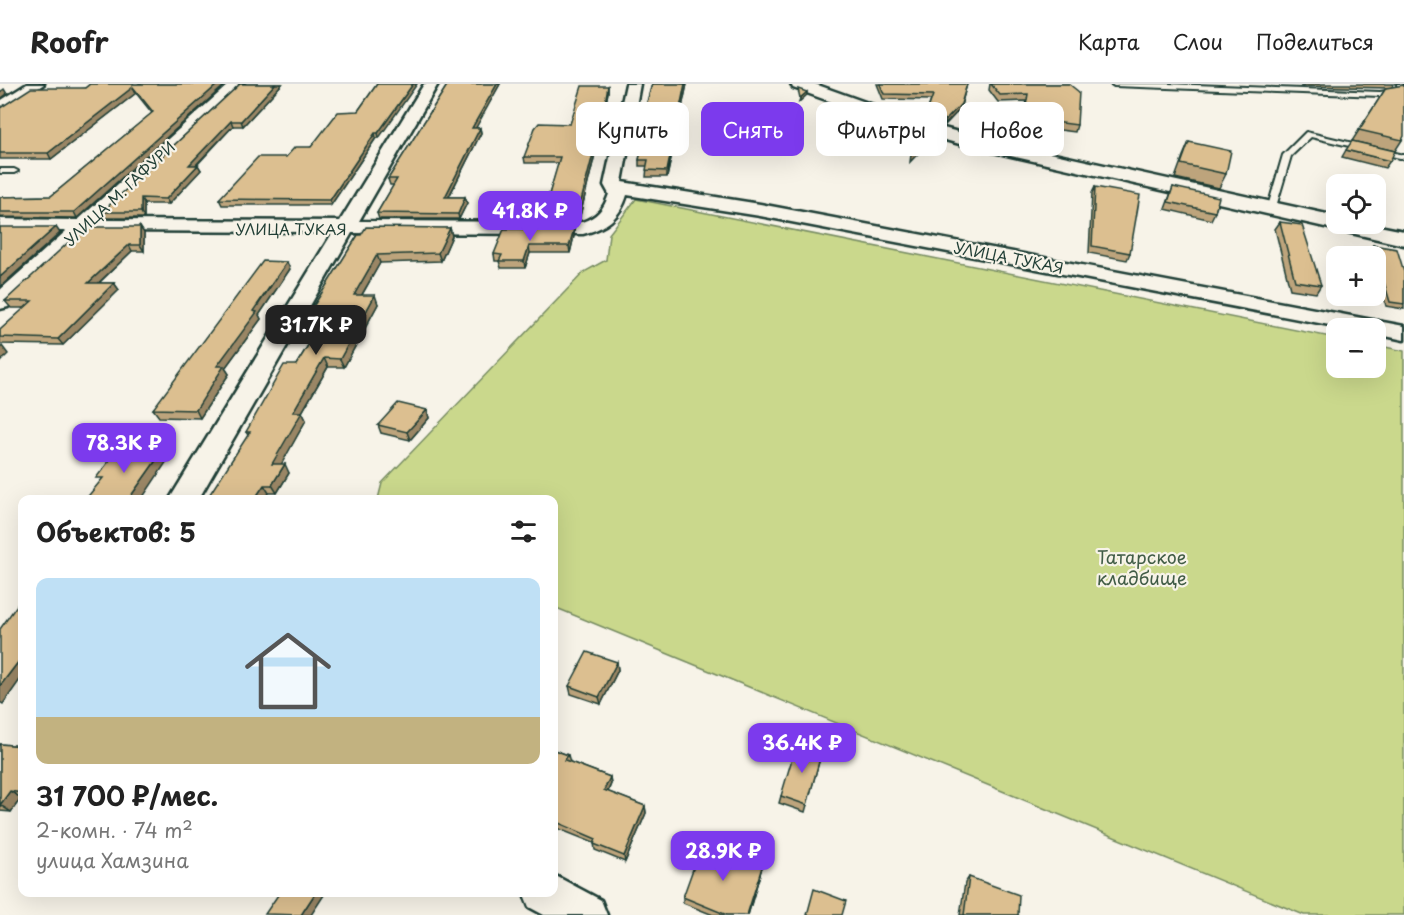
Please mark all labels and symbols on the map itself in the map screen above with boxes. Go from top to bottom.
street label: УЛИЦА М. ГАФУРИ [58,135,180,251]
pin: 41.8K ₽ [475,191,585,242]
street label: УЛИЦА ТУКАЯ [235,217,347,240]
street label: УЛИЦА ТУКАЯ [952,235,1066,279]
pin: 31.7K ₽ [261,305,371,356]
pin: 78.3K ₽ [69,423,179,474]
park label: Татарское кладбище [1097,543,1187,591]
pin: 36.4K ₽ [747,723,857,774]
pin: 28.9K ₽ [668,831,778,882]

